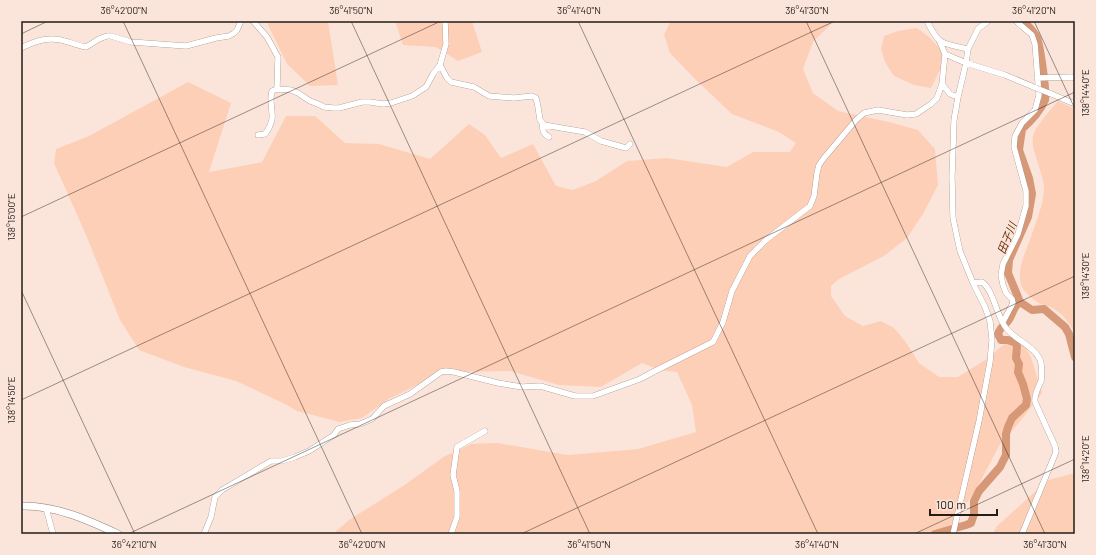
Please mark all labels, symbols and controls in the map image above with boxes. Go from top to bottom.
text: 36°42'00"N [101,4,148,16]
text: 36°41'50"N [329,4,373,16]
text: 36°41'40"N [557,4,601,16]
text: 36°41'30"N [785,4,829,16]
text: 36°41'20"N [1012,4,1056,16]
text: 138°14'40"E [1079,69,1091,117]
text: 138°15'00"E [5,193,17,241]
water label: 田子川 [994,219,1019,256]
text: 138°14'30"E [1079,252,1091,300]
text: 138°14'50"E [5,376,17,424]
text: 138°14'20"E [1079,435,1091,483]
scale bar [930,491,997,517]
text: 100 m [936,497,966,511]
text: 36°42'10"N [112,538,156,550]
text: 36°42'00"N [339,538,386,550]
text: 36°41'50"N [567,538,611,550]
text: 36°41'40"N [795,538,839,550]
text: 36°41'30"N [1023,538,1067,550]

